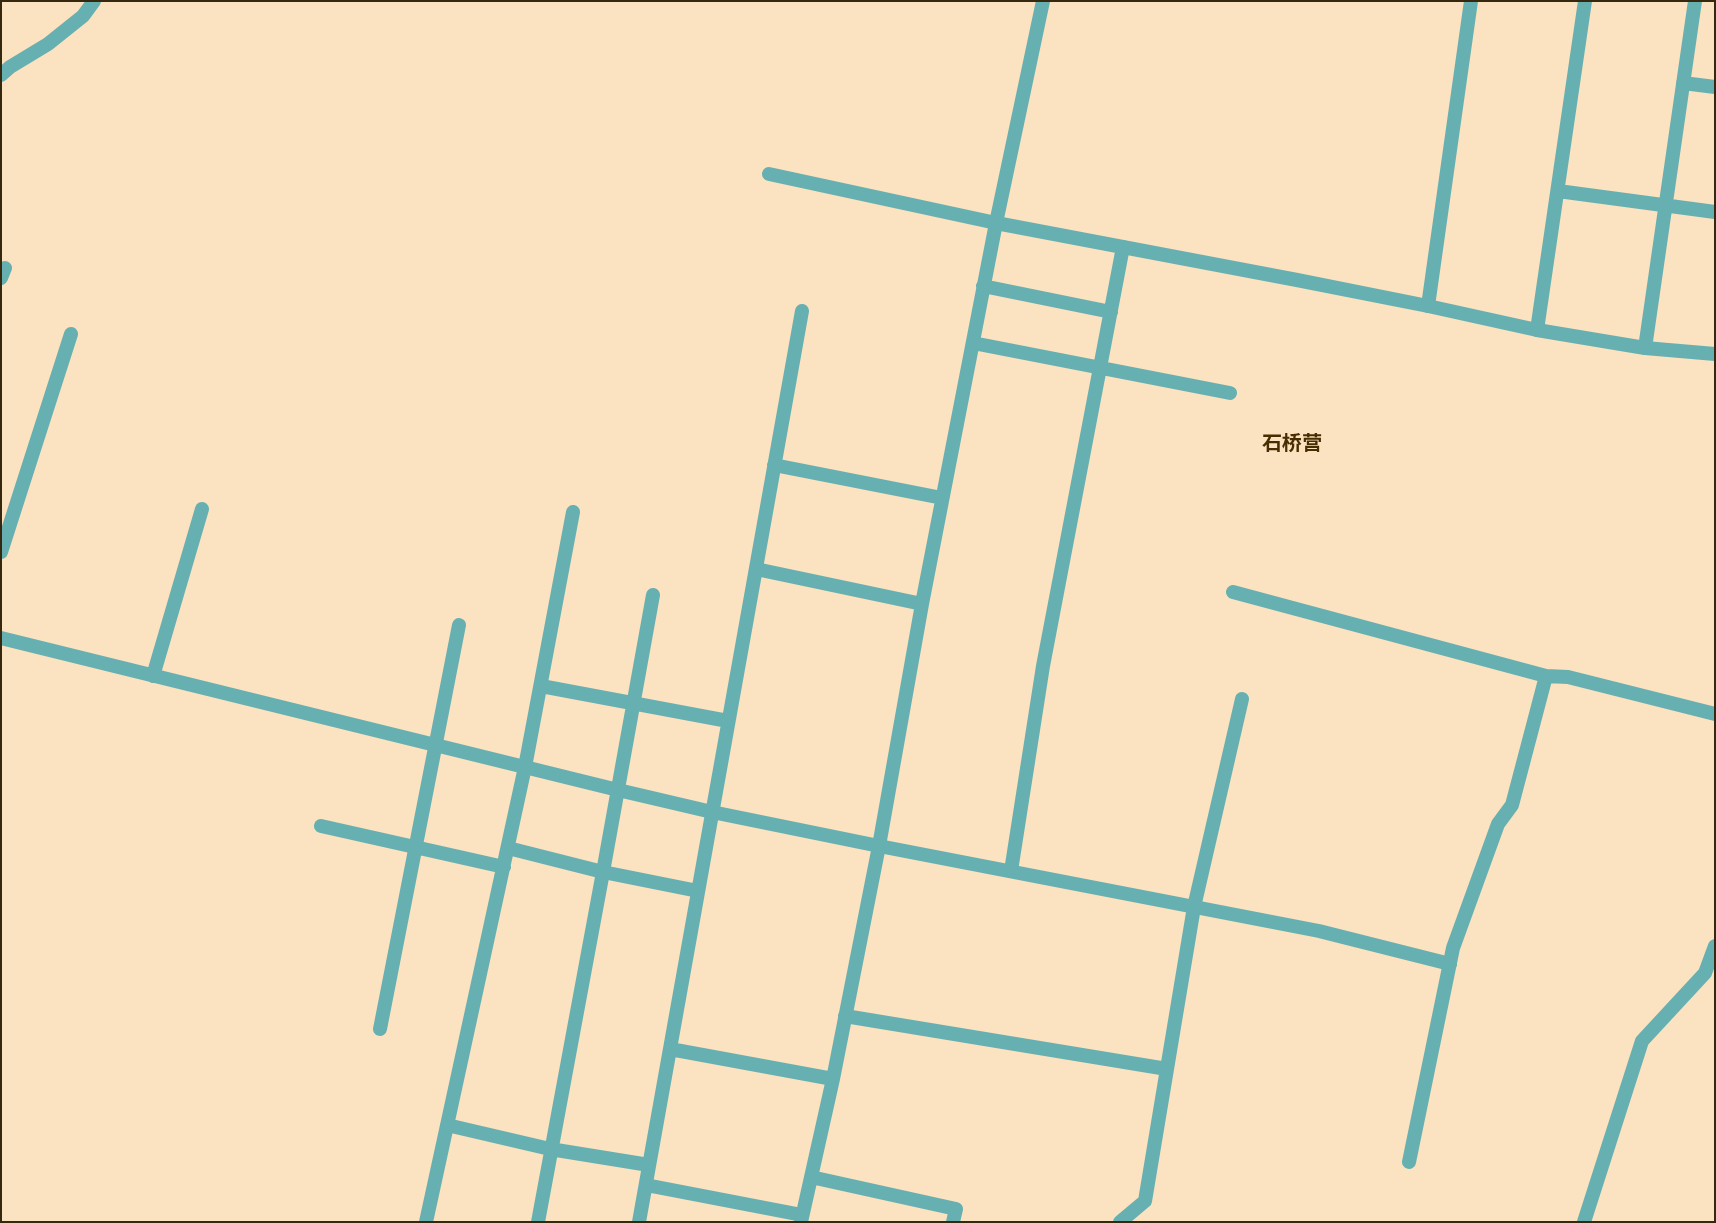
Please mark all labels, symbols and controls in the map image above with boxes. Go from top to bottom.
district label: 石桥营 [1262,432,1322,456]

